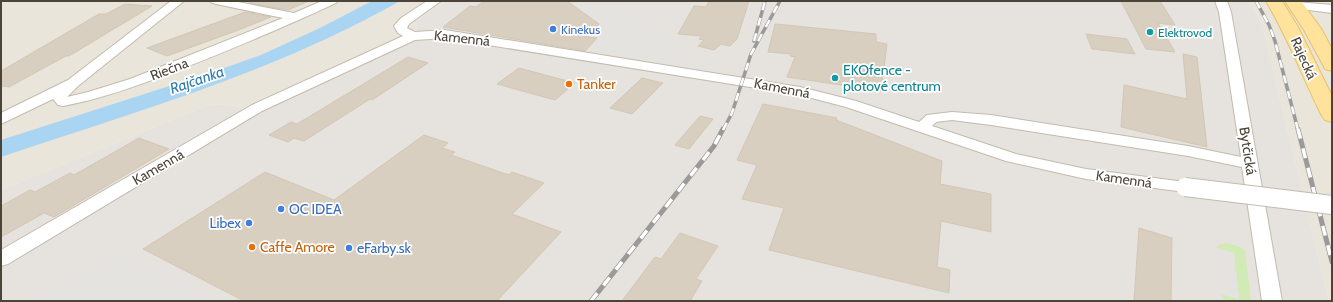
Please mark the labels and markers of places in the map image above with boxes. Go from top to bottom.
place label: Kinekus [561,22,600,37]
marker: Kinekus [548,24,558,34]
place label: Elektrovod [1158,25,1212,40]
marker: Elektrovod [1145,27,1155,37]
place label: EKOfence - plotové centrum [843,61,941,95]
marker: EKOfence - plotové centrum [830,73,840,83]
place label: Tanker [577,75,616,93]
marker: Tanker [564,79,574,89]
place label: OC IDEA [289,200,342,218]
marker: OC IDEA [276,204,286,214]
place label: Libex [210,214,241,232]
marker: Libex [244,218,254,228]
place label: Caffe Amore [260,238,335,256]
place label: eFarby.sk [357,239,412,257]
marker: Caffe Amore [247,242,257,252]
marker: eFarby.sk [344,243,354,253]

